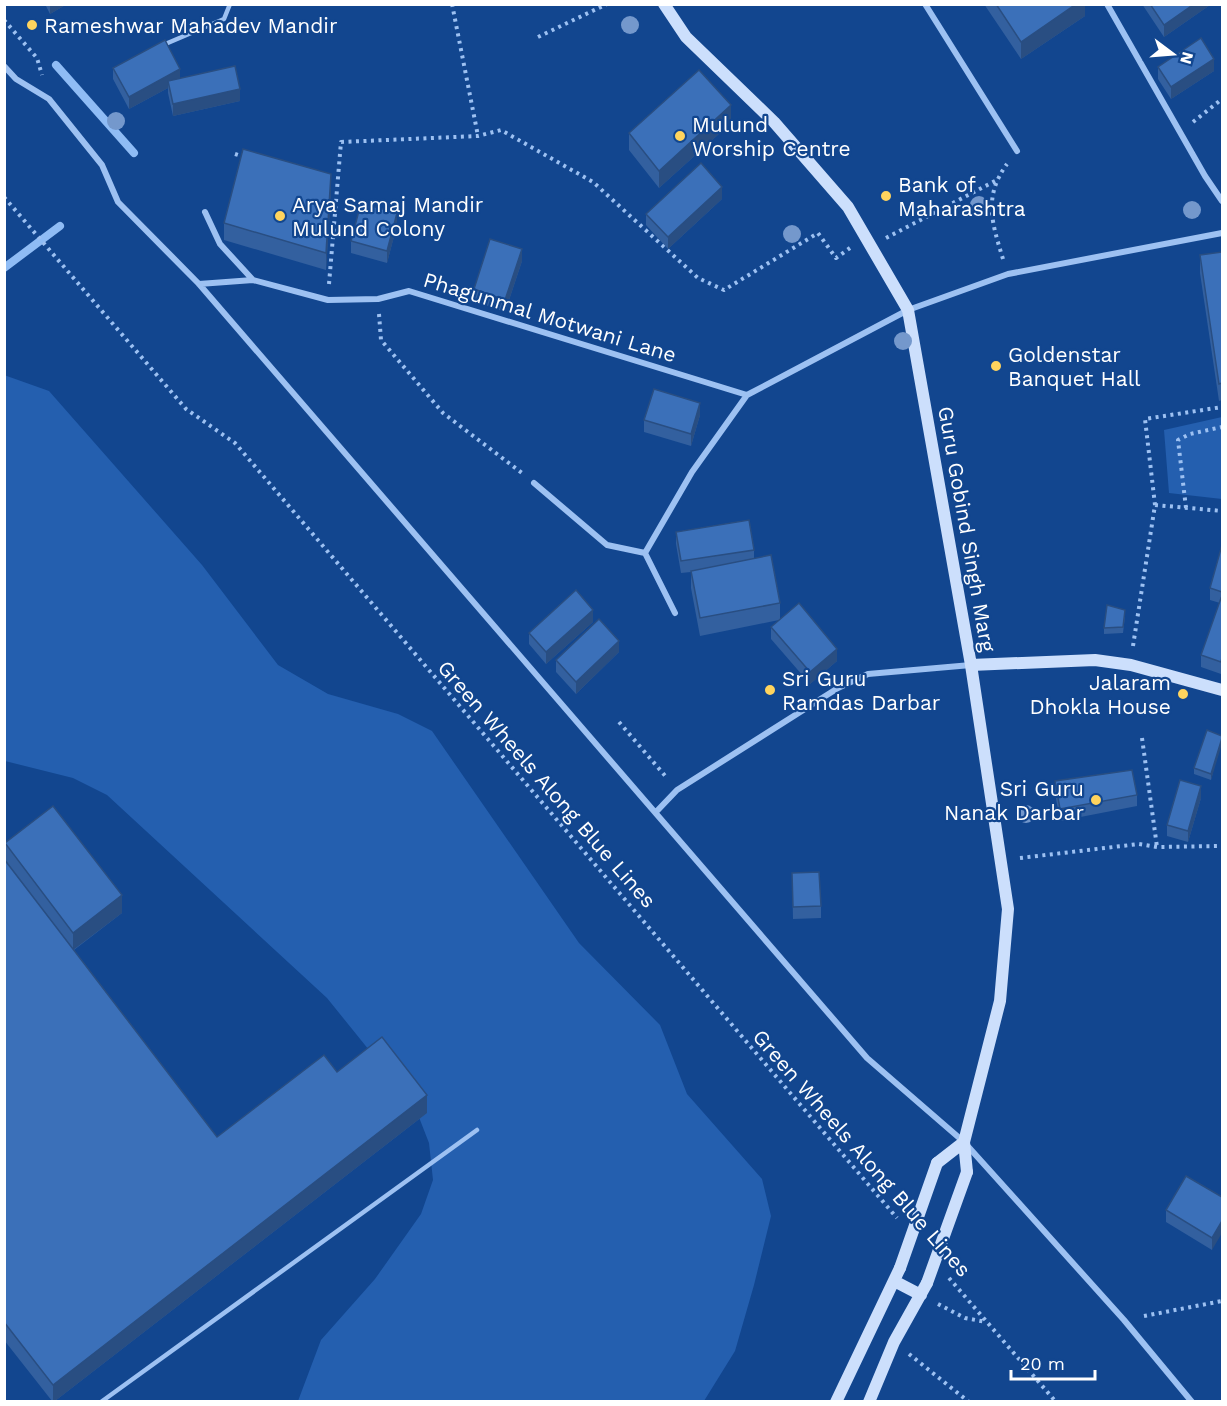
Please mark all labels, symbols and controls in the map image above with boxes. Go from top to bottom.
place label: Rameshwar Mahadev Mandir [44,13,338,38]
marker: Rameshwar Mahadev Mandir [25,18,39,32]
north arrow [1143,24,1203,84]
text: N [1176,50,1198,66]
place label: Mulund Worship Centre [692,112,851,161]
marker: Mulund Worship Centre [673,129,687,143]
place label: Bank of Maharashtra [898,172,1026,221]
marker: Bank of Maharashtra [879,189,893,203]
place label: Arya Samaj Mandir Mulund Colony [292,192,484,241]
marker: Arya Samaj Mandir Mulund Colony [273,209,287,223]
street label: Phagunmal Motwani Lane [421,267,679,367]
place label: Goldenstar Banquet Hall [1008,342,1141,391]
marker: Goldenstar Banquet Hall [989,359,1003,373]
street label: Guru Gobind Singh Marg [933,404,1001,655]
street label: Green Wheels Along Blue Lines [433,655,661,913]
place label: Sri Guru Ramdas Darbar [782,666,941,715]
place label: Jalaram Dhokla House [1029,670,1171,719]
marker: Sri Guru Ramdas Darbar [763,683,777,697]
marker: Jalaram Dhokla House [1176,687,1190,701]
place label: Sri Guru Nanak Darbar [944,776,1084,825]
marker: Sri Guru Nanak Darbar [1089,793,1103,807]
street label: Green Wheels Along Blue Lines [748,1024,976,1282]
scale bar [1011,1343,1095,1381]
text: 20 m [1020,1353,1065,1374]

